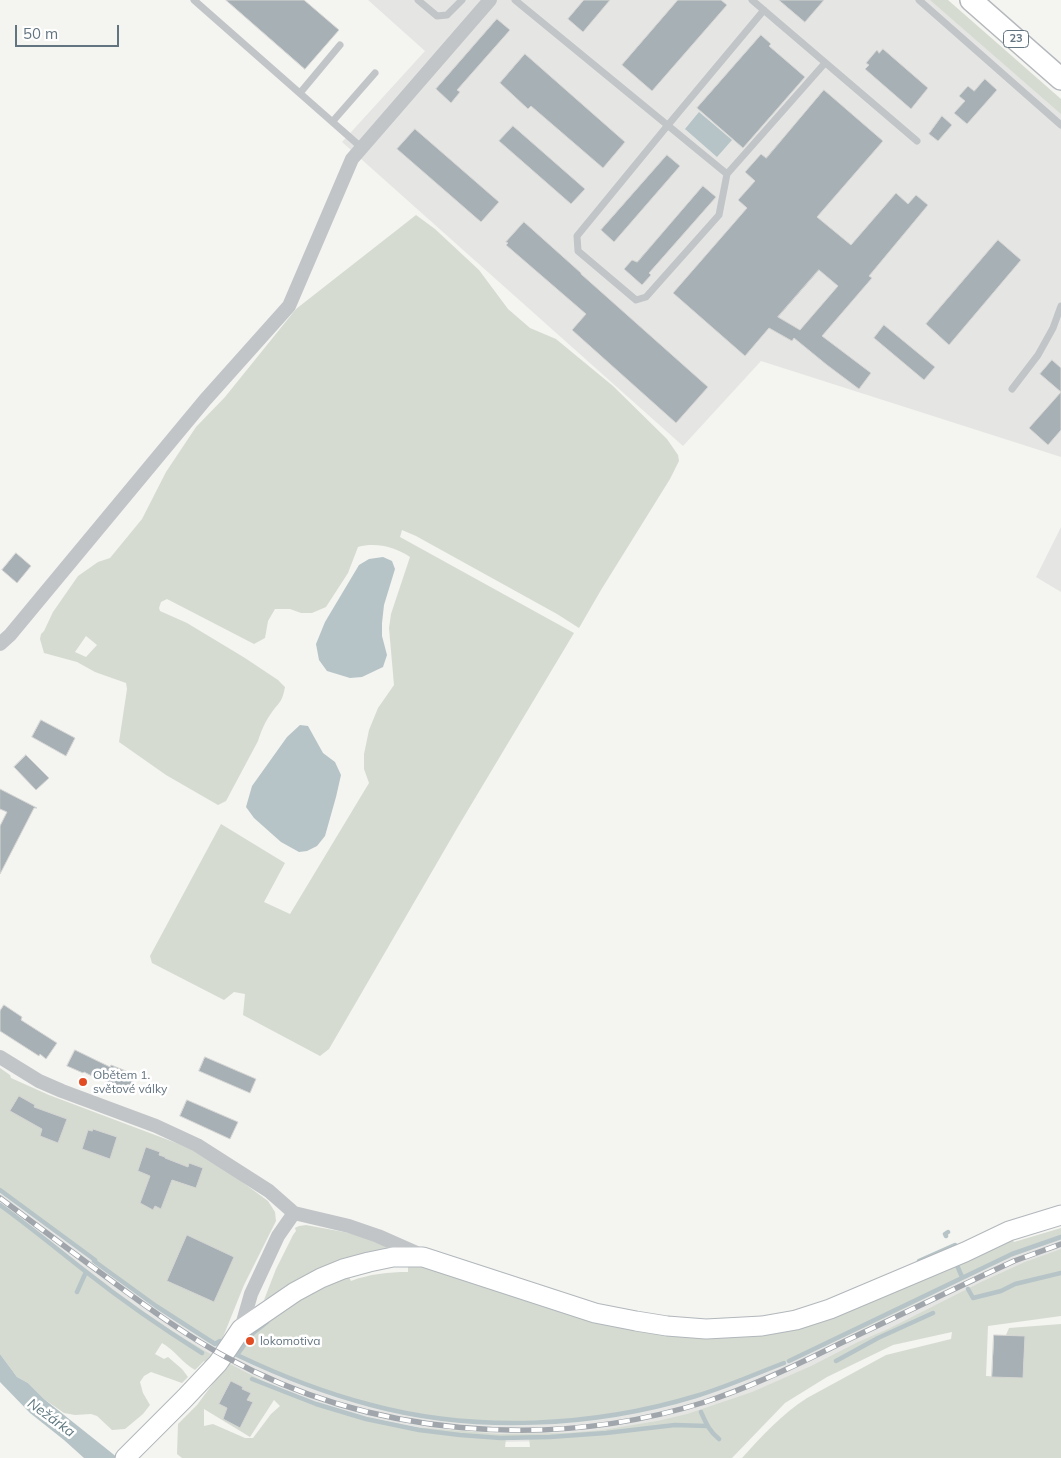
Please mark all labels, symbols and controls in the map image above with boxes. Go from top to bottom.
scale bar [18,15,121,47]
text: 50 m [23,24,58,43]
road number: 23 [1004,30,1028,48]
place label: Obětem 1. světové války [93,1068,167,1096]
marker: Obětem 1. světové války [77,1076,89,1088]
place label: lokomotiva [260,1334,320,1348]
marker: lokomotiva [244,1335,256,1347]
water label: Nežárka [24,1395,78,1441]

